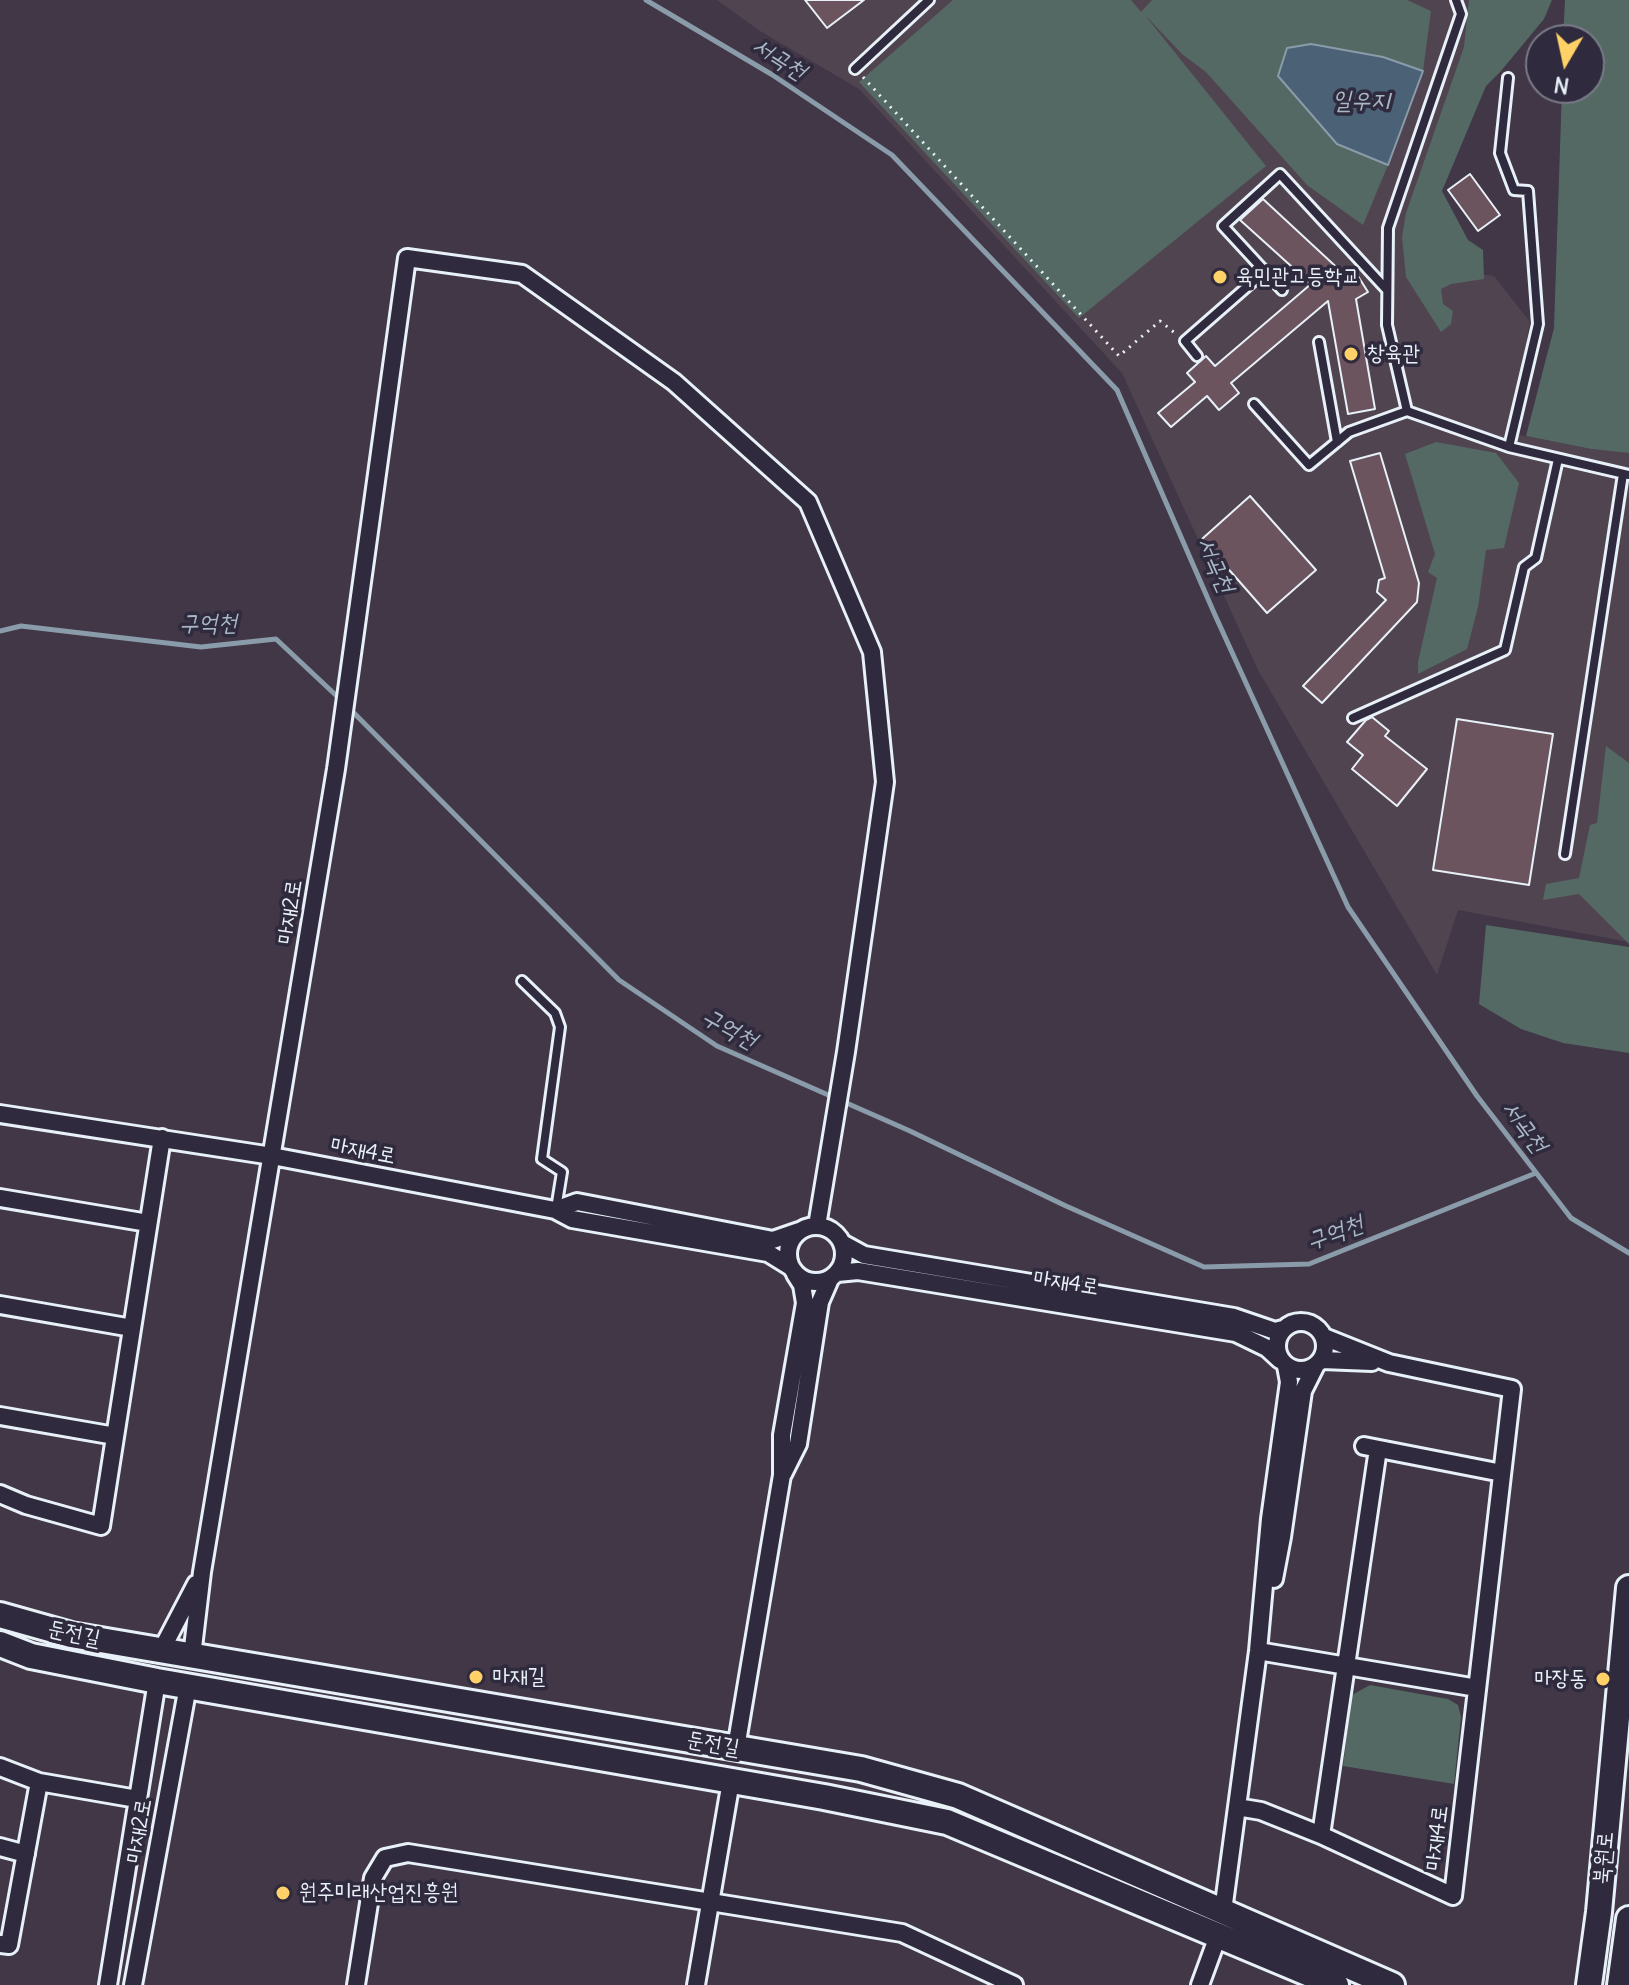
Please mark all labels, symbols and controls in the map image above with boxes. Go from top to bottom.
north arrow [1525,24,1605,104]
water label: 서곡천 [747,31,811,87]
text: N [1552,71,1571,101]
water label: 일우지 [1332,87,1390,115]
place label: 육민관고등학교 [1236,264,1360,290]
marker: 육민관고등학교 [1211,268,1229,286]
place label: 창육관 [1367,341,1420,367]
marker: 창육관 [1342,345,1360,363]
water label: 서곡천 [1190,533,1240,597]
water label: 구억천 [179,609,237,639]
street label: 마재2로 [272,878,308,946]
water label: 구억천 [697,1002,761,1056]
water label: 서곡천 [1495,1095,1553,1159]
street label: 마재4로 [328,1132,398,1170]
water label: 구억천 [1303,1210,1367,1256]
street label: 마재4로 [1031,1265,1101,1301]
street label: 둔전길 [45,1616,103,1652]
place label: 마재길 [492,1664,545,1690]
place label: 마장동 [1534,1666,1587,1692]
marker: 마재길 [467,1668,485,1686]
marker: 마장동 [1594,1670,1612,1688]
street label: 둔전길 [685,1726,741,1762]
street label: 마재2로 [120,1797,158,1865]
street label: 마재4로 [1420,1804,1454,1872]
street label: 북원로 [1589,1830,1619,1886]
place label: 원주미래산업진흥원 [299,1880,458,1906]
marker: 원주미래산업진흥원 [274,1884,292,1902]

